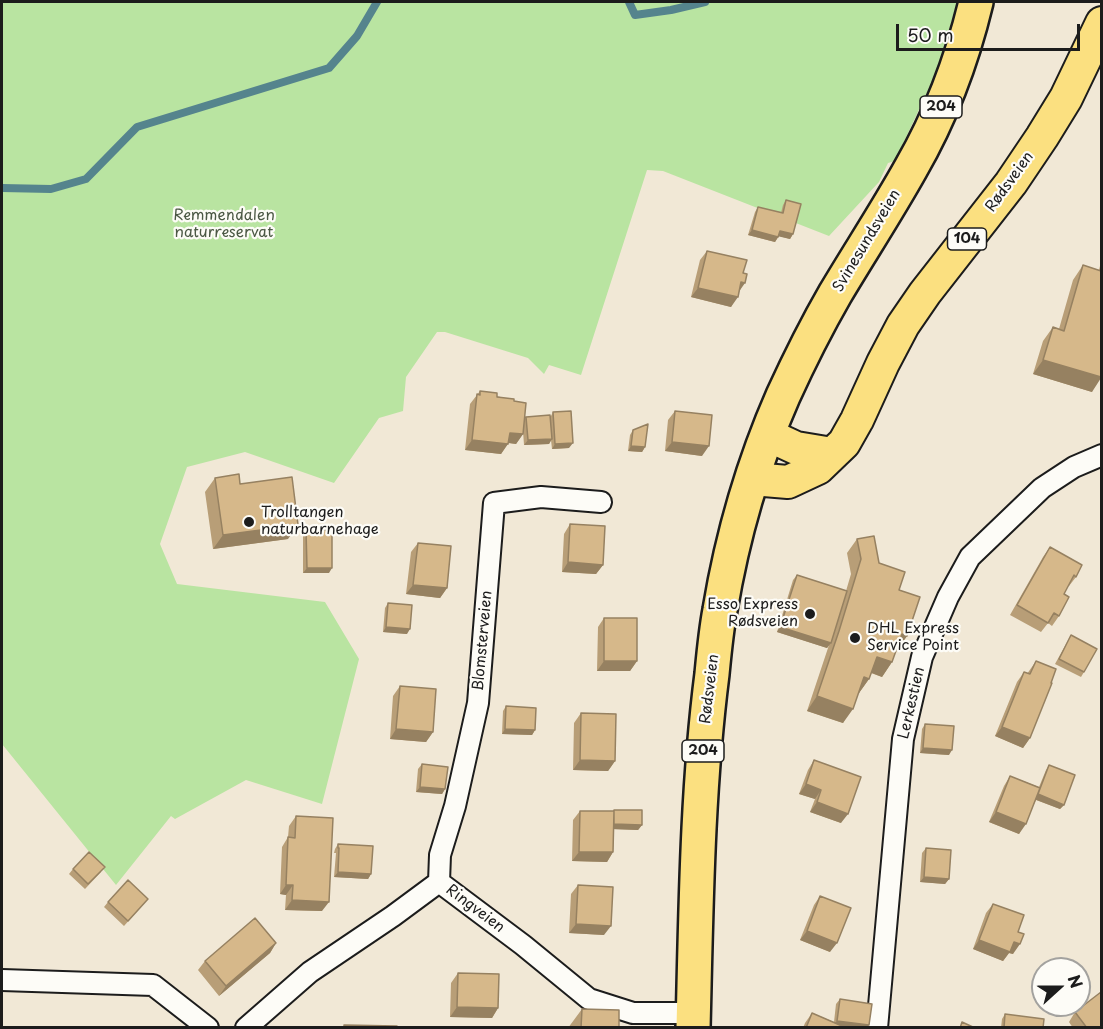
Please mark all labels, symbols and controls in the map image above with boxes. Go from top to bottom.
scale bar [899,12,1084,50]
text: 50 m [907,21,954,48]
road number: 204 [920,96,962,118]
street label: Rødsveien [982,148,1038,216]
street label: Svinesundsveien [829,187,905,295]
park label: Remmendalen naturreservat [173,207,275,242]
road number: 104 [948,228,986,250]
place label: Trolltangen naturbarnehage [261,504,379,539]
marker: Trolltangen naturbarnehage [242,515,256,529]
street label: Blomsterveien [470,590,496,692]
place label: Esso Express Rødsveien [707,596,798,631]
marker: Esso Express Rødsveien [803,607,817,621]
place label: DHL Express Service Point [867,620,959,655]
marker: DHL Express Service Point [848,631,862,645]
street label: Rødsveien [697,653,723,725]
street label: Lerkestien [895,665,929,741]
road number: 204 [682,740,724,762]
street label: Ringveien [442,881,508,937]
north arrow [1031,957,1091,1017]
text: N [1062,971,1089,991]

